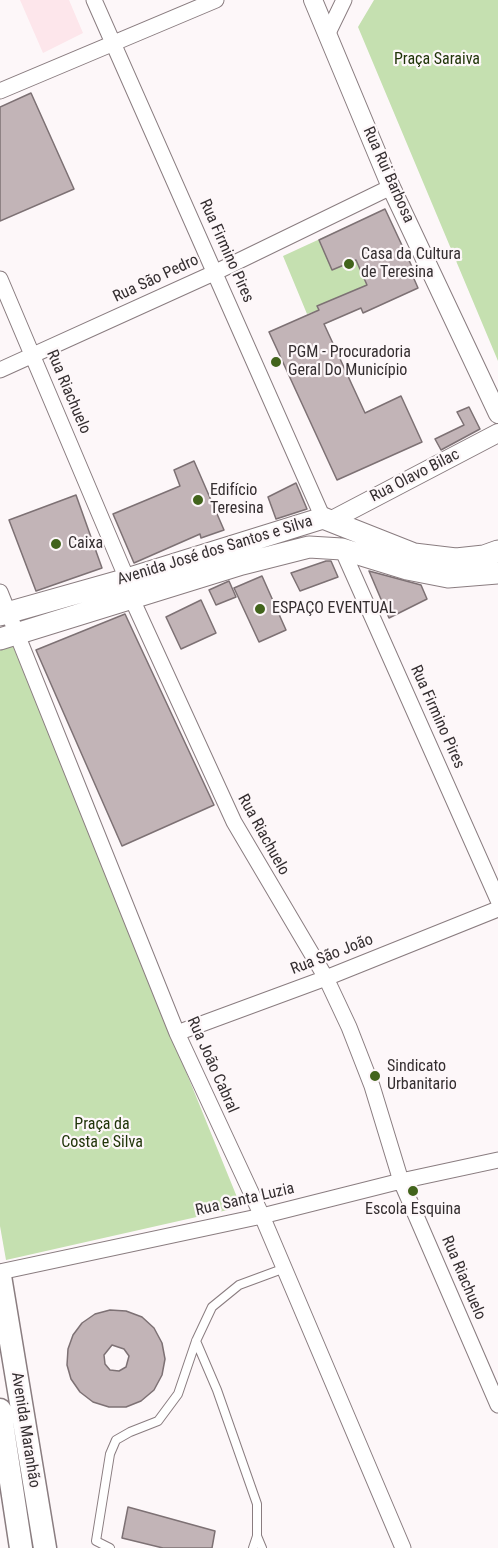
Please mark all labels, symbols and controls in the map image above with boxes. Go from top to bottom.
park label: Praça Saraiva [394,50,480,70]
street label: Rua Rui Barbosa [358,124,418,226]
street label: Rua Firmino Pires [195,196,257,306]
place label: Casa da Cultura de Teresina [361,245,461,283]
street label: Rua São Pedro [110,251,202,307]
marker: Casa da Cultura de Teresina [342,257,356,271]
place label: PGM - Procuradoria Geral Do Município [288,343,411,381]
street label: Rua Riachuelo [42,347,94,437]
marker: PGM - Procuradoria Geral Do Município [269,355,283,369]
street label: Rua Olavo Bilac [367,445,463,507]
place label: Edifício Teresina [210,481,264,519]
marker: Edifício Teresina [191,493,205,507]
street label: Avenida José dos Santos e Silva [115,512,315,590]
place label: Caixa [68,534,103,554]
marker: Caixa [49,537,63,551]
place label: ESPAÇO EVENTUAL [272,599,396,619]
marker: ESPAÇO EVENTUAL [253,602,267,616]
street label: Rua Firmino Pires [406,662,468,772]
street label: Rua Riachuelo [233,791,293,879]
street label: Rua São João [288,931,376,979]
street label: Rua João Cabral [182,1014,242,1116]
place label: Sindicato Urbanitario [387,1057,457,1095]
marker: Sindicato Urbanitario [368,1069,382,1083]
park label: Praça da Costa e Silva [61,1115,143,1153]
street label: Rua Santa Luzia [194,1179,296,1221]
marker: Escola Esquina [406,1184,420,1198]
place label: Escola Esquina [365,1200,461,1220]
street label: Rua Riachuelo [437,1233,489,1323]
street label: Avenida Maranhão [6,1371,44,1489]

